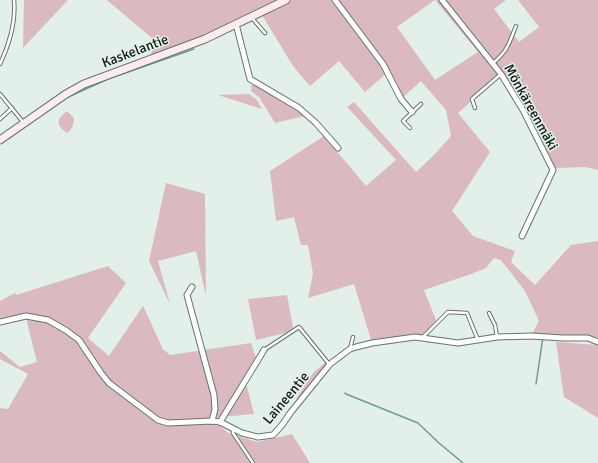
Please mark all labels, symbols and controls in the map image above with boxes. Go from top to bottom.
street label: Kaskelantie [99,31,171,71]
street label: Mönkäreenmäki [500,61,562,153]
street label: Laineentie [259,368,313,428]

